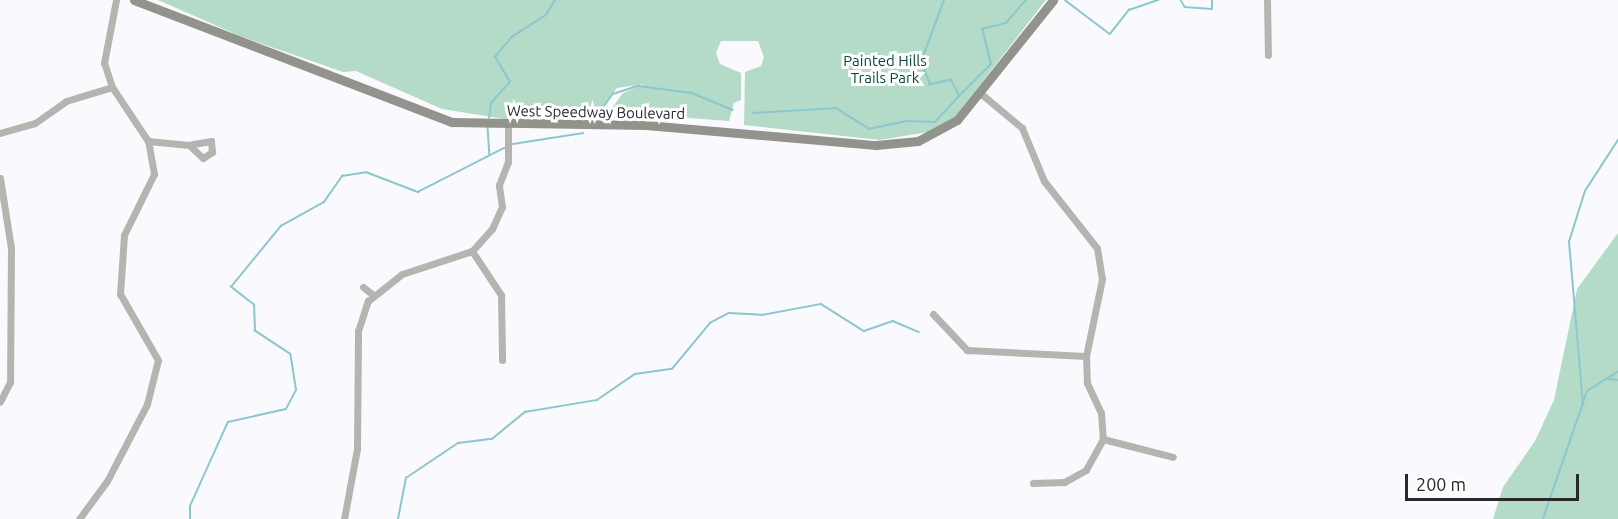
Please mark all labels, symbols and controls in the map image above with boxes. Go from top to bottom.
park label: Painted Hills Trails Park [843,51,927,86]
street label: West Speedway Boulevard [507,101,685,123]
scale bar [1408,462,1582,500]
text: 200 m [1416,474,1466,494]

